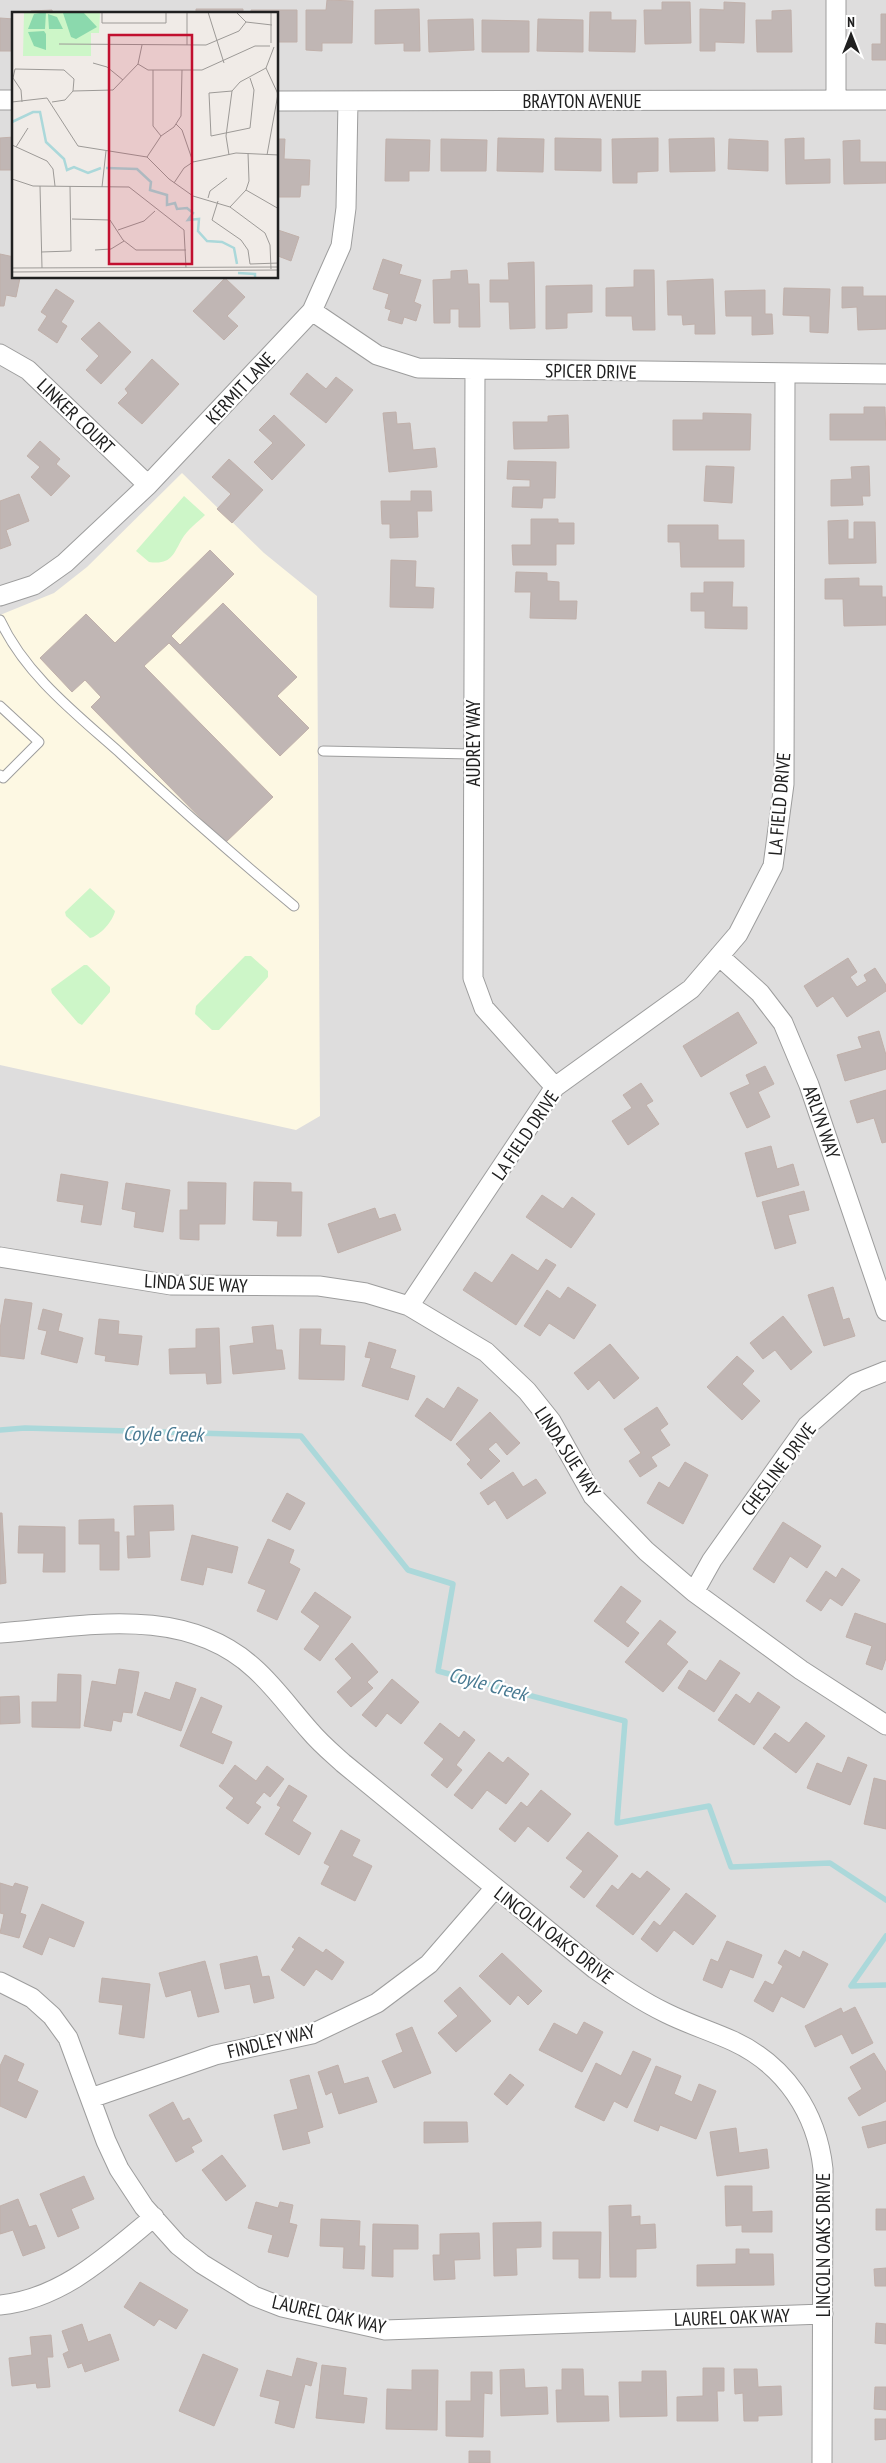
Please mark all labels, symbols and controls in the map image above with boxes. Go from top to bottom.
north arrow [826,10,876,60]
inset map [12,12,279,279]
text: N [847,13,855,31]
street label: BRAYTON AVENUE [522,89,642,113]
street label: KERMIT LANE [200,347,280,429]
street label: SPICER DRIVE [545,358,637,384]
street label: LINKER COURT [32,373,120,459]
street label: AUDREY WAY [461,699,485,786]
street label: LA FIELD DRIVE [763,752,795,856]
street label: ARLYN WAY [798,1082,846,1162]
street label: LA FIELD DRIVE [486,1086,564,1184]
street label: LINDA SUE WAY [144,1268,249,1298]
street label: LINDA SUE WAY [530,1402,606,1502]
street label: CHESLINE DRIVE [735,1418,821,1520]
water label: Coyle Creek [123,1420,206,1448]
water label: Coyle Creek [446,1661,532,1708]
street label: LINCOLN OAKS DRIVE [490,1881,618,1989]
street label: FINDLEY WAY [225,2018,318,2063]
street label: LINCOLN OAKS DRIVE [811,2173,835,2317]
street label: LAUREL OAK WAY [270,2289,388,2339]
street label: LAUREL OAK WAY [674,2303,791,2331]

